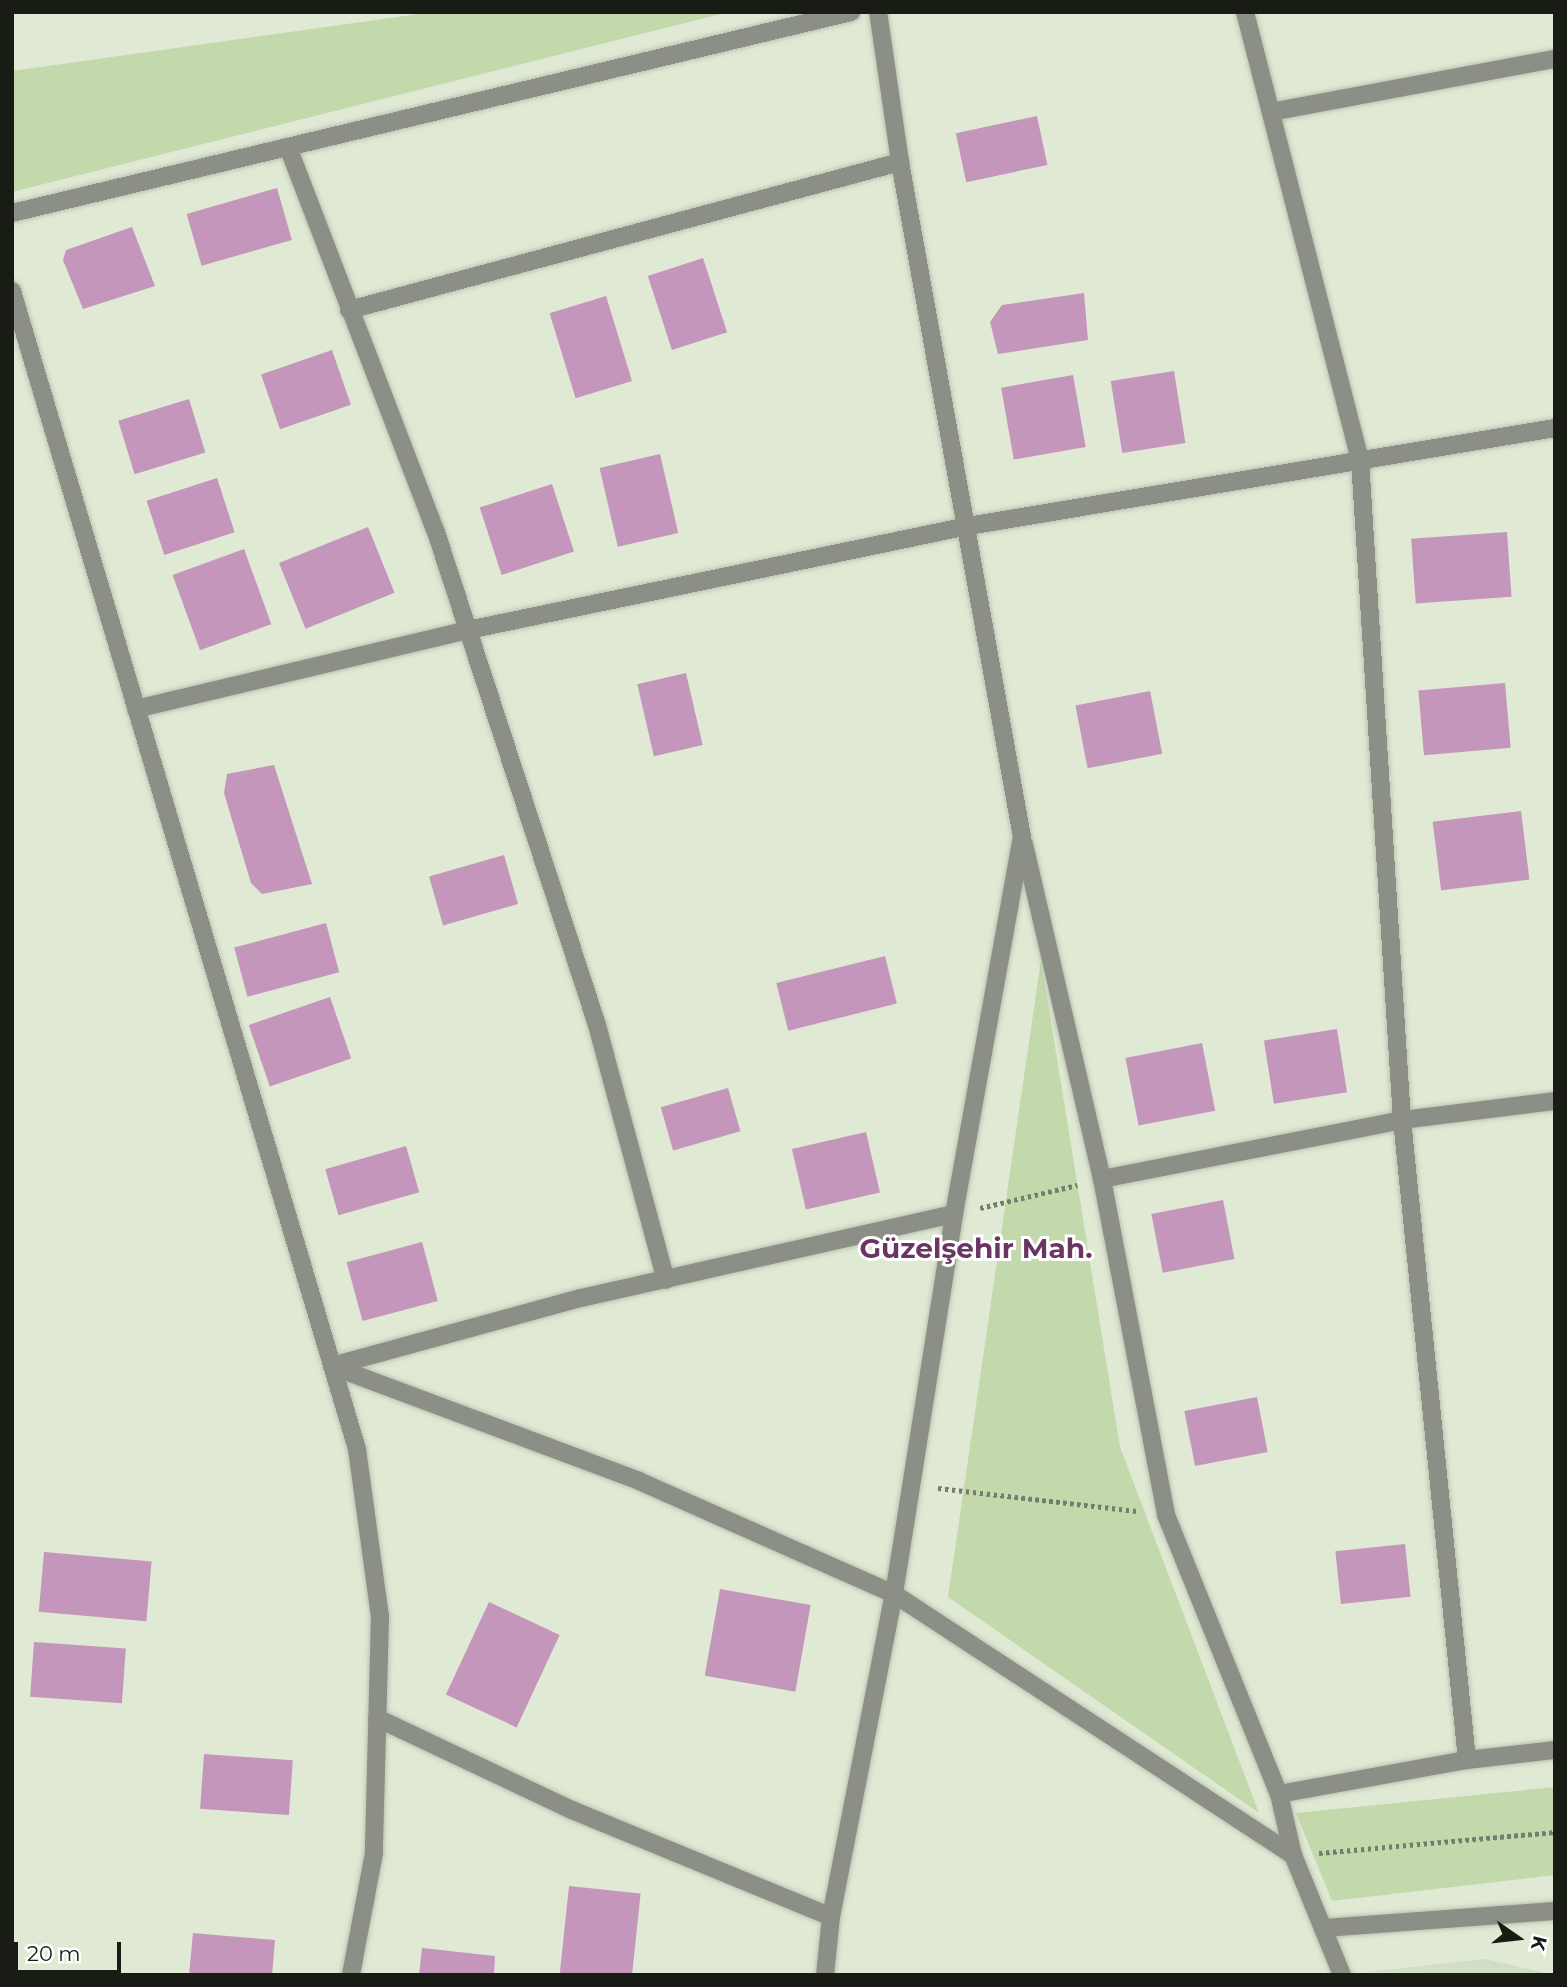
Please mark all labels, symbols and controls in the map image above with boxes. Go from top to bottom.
district label: Güzelşehir Mah. [860,1231,1092,1265]
north arrow [1483,1903,1553,1973]
scale bar [18,1927,124,1971]
text: K [1526,1934,1552,1953]
text: 20 m [27,1941,81,1966]

